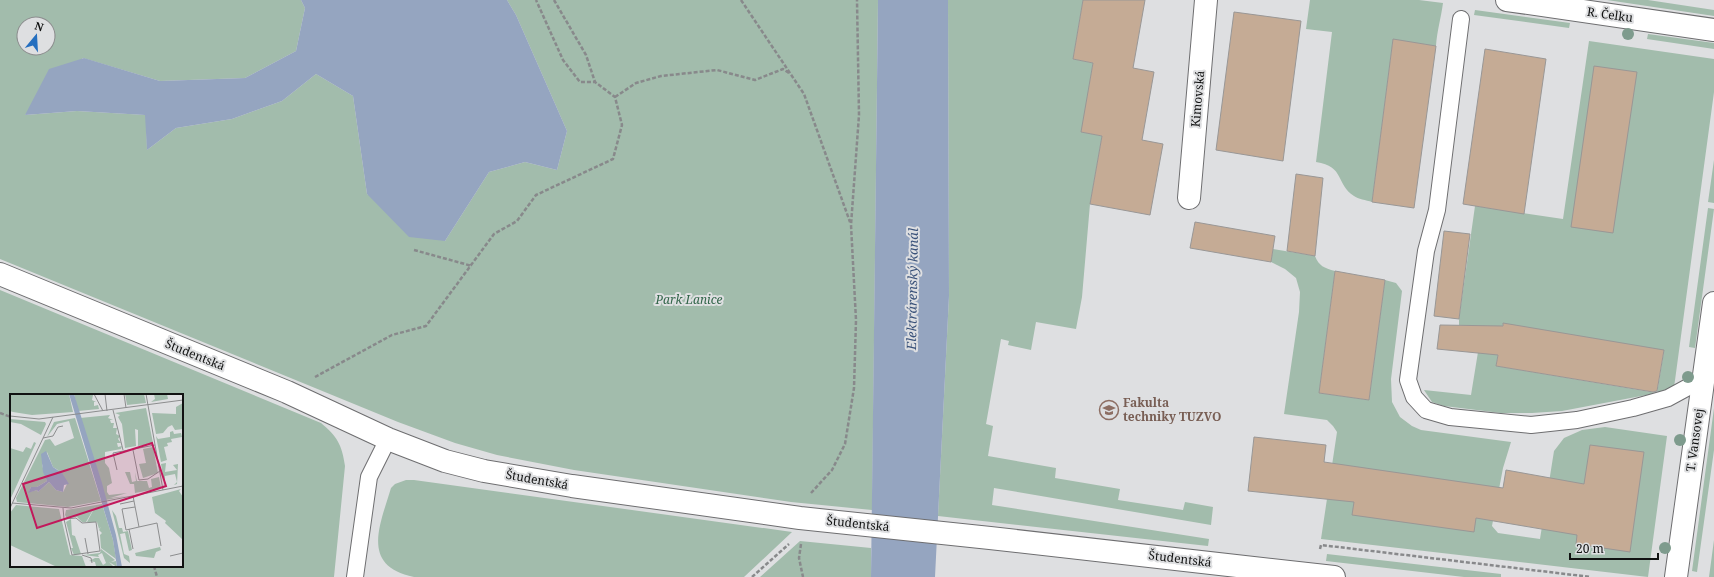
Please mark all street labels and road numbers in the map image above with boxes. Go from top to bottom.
street label: R. Čelku [1586,3,1634,26]
street label: Kimovská [1187,70,1208,128]
street label: Študentská [163,335,228,374]
street label: T. Vansovej [1682,407,1707,473]
street label: Študentská [504,466,570,493]
street label: Študentská [826,512,891,535]
street label: Študentská [1148,546,1213,571]

